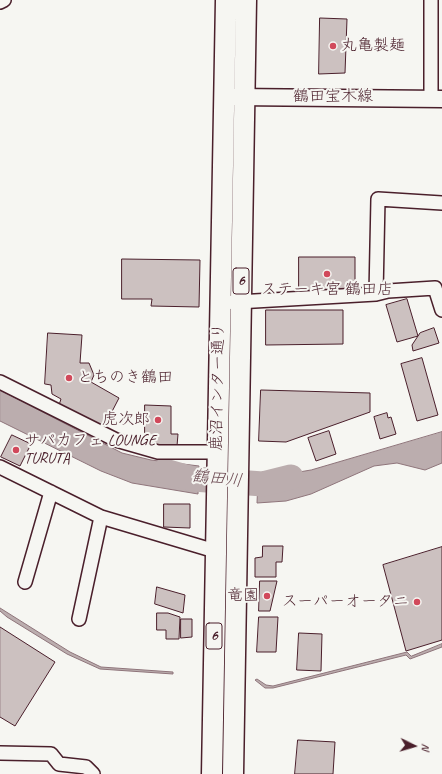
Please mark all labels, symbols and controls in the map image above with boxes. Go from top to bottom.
place label: 丸亀製麺 [341,36,405,56]
marker: 丸亀製麺 [328,41,338,51]
street label: 鶴田宝木線 [293,87,373,107]
road number: 6 [233,268,249,294]
marker: ステーキ宮 鶴田店 [322,269,332,279]
place label: ステーキ宮 鶴田店 [261,280,393,300]
street label: 鹿沼インター通り [207,323,229,451]
place label: とちのき鶴田 [77,368,173,388]
marker: とちのき鶴田 [64,373,74,383]
place label: 虎次郎 [102,410,150,430]
marker: 虎次郎 [153,415,163,425]
place label: サパカフェ LOUNGE TURUTA [24,431,156,469]
marker: サパカフェ LOUNGE TURUTA [11,445,21,455]
water label: 鶴田川 [191,466,243,492]
place label: 竜園 [227,586,259,606]
marker: 竜園 [262,591,272,601]
place label: スーパーオータニ [282,592,409,612]
marker: スーパーオータニ [412,597,422,607]
road number: 6 [206,623,222,649]
north arrow [394,726,434,766]
text: N [419,743,433,751]

